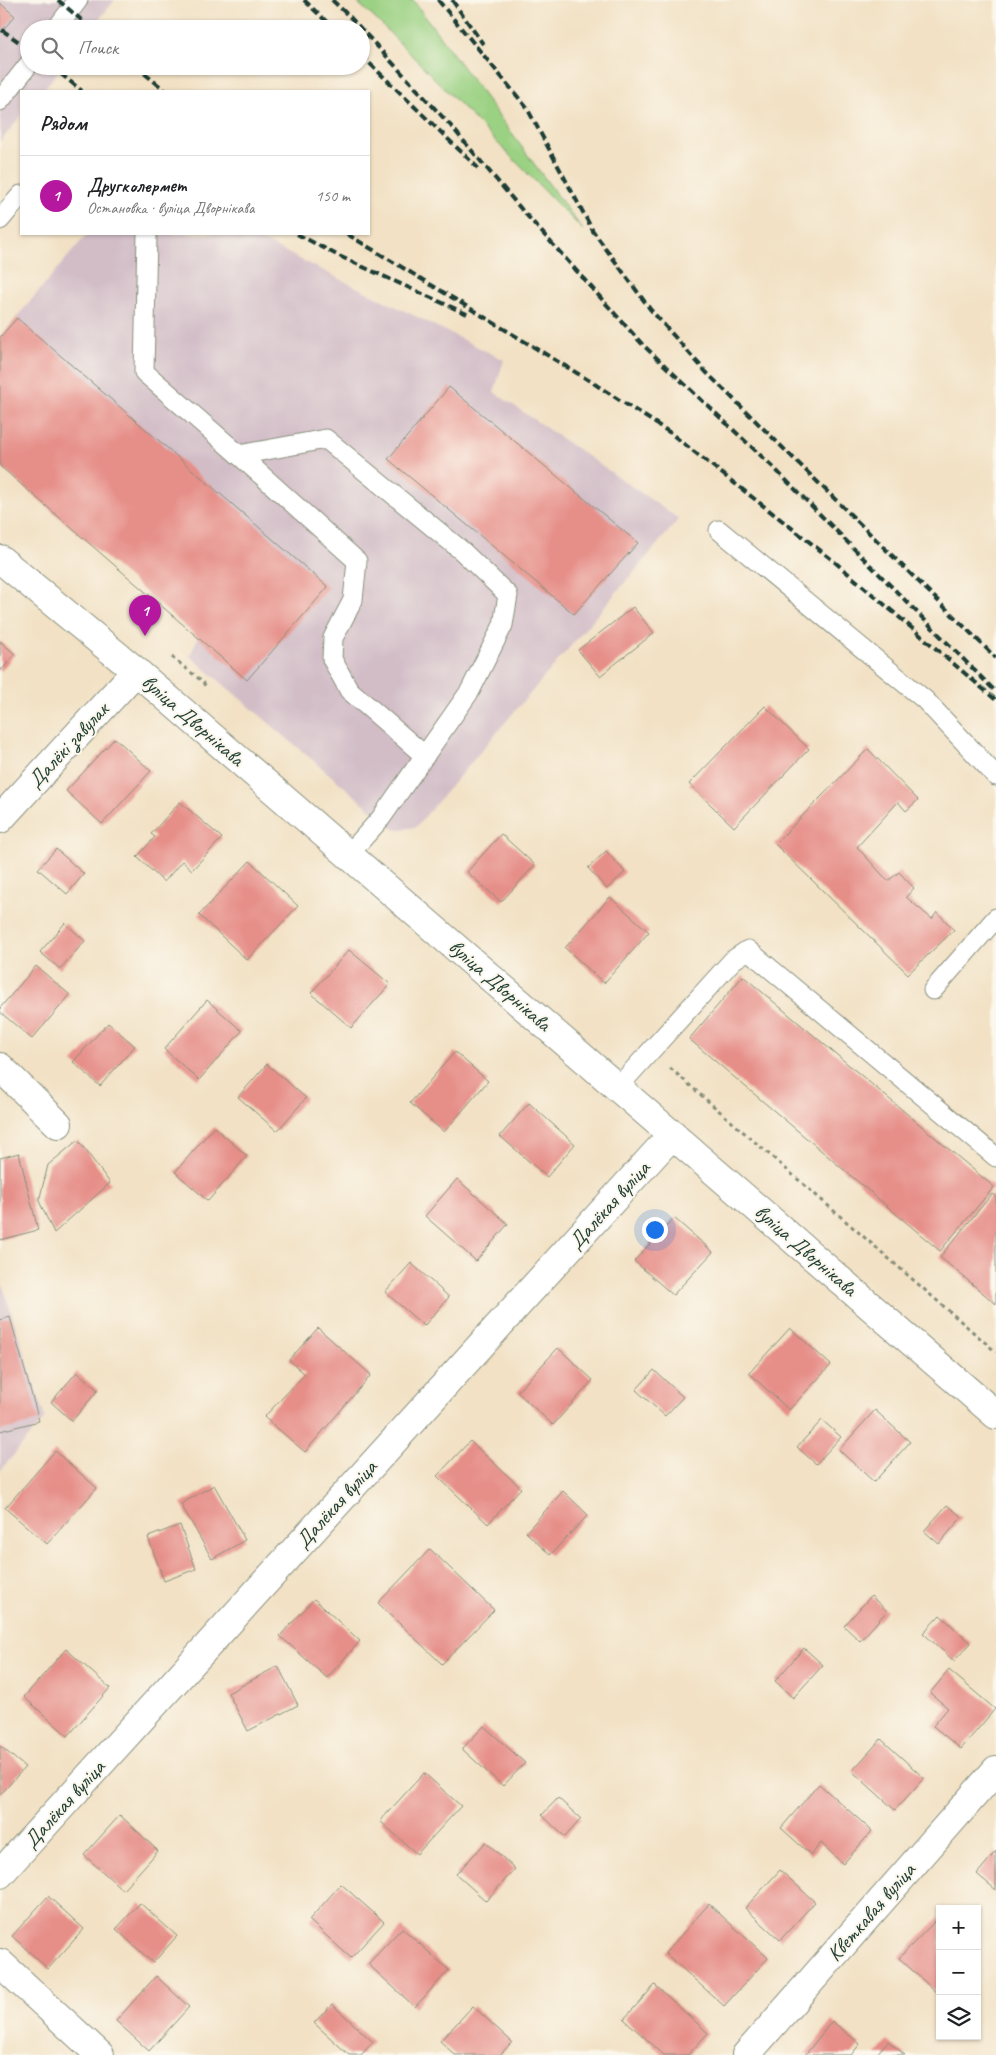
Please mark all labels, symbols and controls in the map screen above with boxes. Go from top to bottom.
search box [20,20,370,75]
icon: search [38,34,66,62]
text: Поиск [78,36,118,60]
text: Рядом [40,110,87,136]
text: Другколермет [87,174,186,198]
text: 1 [52,186,60,206]
text: 150 m [316,186,350,206]
text: Остановка · вуліца Дворнікава [87,198,254,218]
pin: 1 [129,595,161,636]
street label: вуліца Дворнікава [137,669,251,772]
street label: Далёкі завулак [22,695,116,794]
street label: вуліца Дворнікава [444,934,558,1037]
street label: Далёкая вуліца [563,1154,657,1254]
street label: вуліца Дворнікава [750,1199,864,1302]
your location [642,1217,668,1243]
street label: Далёкая вуліца [290,1453,384,1553]
street label: Далёкая вуліца [18,1753,112,1853]
street label: Кветкавая вуліца [821,1856,922,1966]
map controls [936,1905,981,2040]
button: + [936,1905,981,1950]
button: − [936,1950,981,1995]
button: layers [936,1995,981,2040]

